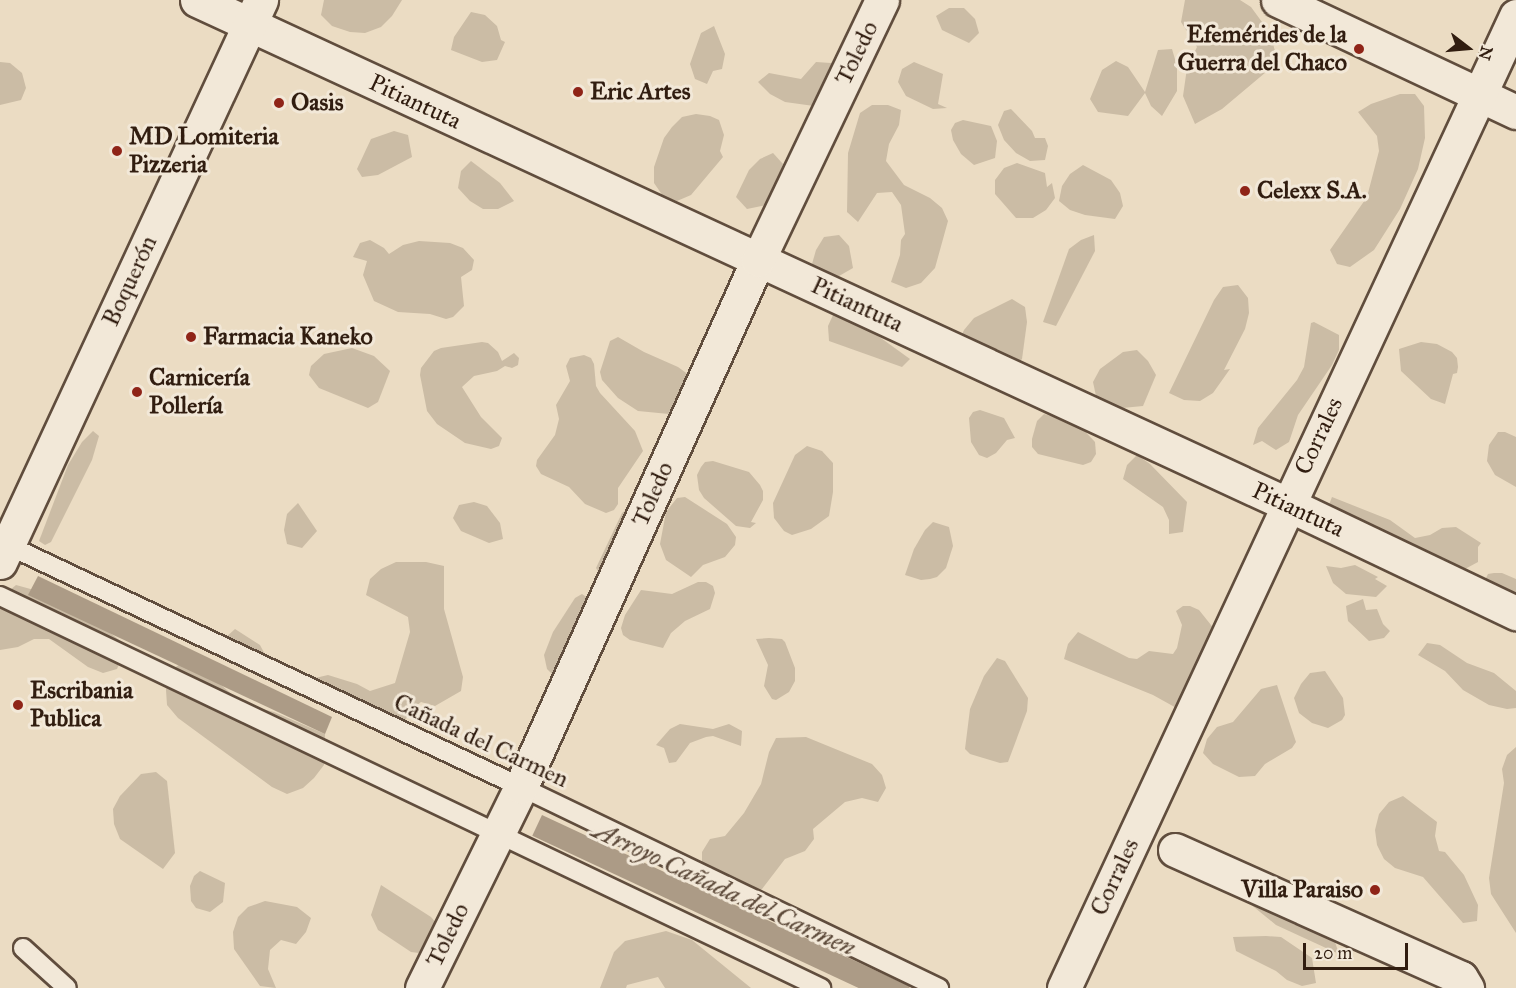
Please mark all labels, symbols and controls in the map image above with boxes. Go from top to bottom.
street label: Toledo [829,16,885,90]
north arrow [1438,18,1498,78]
place label: Efemérides de la Guerra del Chaco [1177,21,1347,77]
marker: Efemérides de la Guerra del Chaco [1352,42,1366,56]
text: N [1475,44,1497,62]
street label: Pitiantuta [364,68,466,136]
place label: Eric Artes [590,78,690,106]
marker: Eric Artes [571,85,585,99]
place label: Oasis [291,89,344,117]
marker: Oasis [272,96,286,110]
place label: MD Lomiteria Pizzeria [129,123,279,179]
marker: MD Lomiteria Pizzeria [110,144,124,158]
place label: Celexx S.A. [1257,177,1367,205]
marker: Celexx S.A. [1238,184,1252,198]
street label: Boquerón [97,231,163,331]
street label: Pitiantuta [806,271,908,339]
place label: Farmacia Kaneko [203,323,373,351]
marker: Farmacia Kaneko [184,330,198,344]
place label: Carnicería Pollería [149,364,250,420]
marker: Carnicería Pollería [130,385,144,399]
street label: Corrales [1289,393,1349,479]
street label: Toledo [626,457,680,531]
street label: Pitiantuta [1247,476,1349,544]
place label: Escribania Publica [30,677,133,733]
street label: Cañada del Carmen [389,688,573,794]
marker: Escribania Publica [11,698,25,712]
water label: Arroyo Cañada del Carmen [588,814,860,964]
street label: Corrales [1085,834,1145,920]
place label: Villa Paraiso [1241,876,1363,904]
marker: Villa Paraiso [1368,883,1382,897]
street label: Toledo [420,898,476,972]
scale bar [1306,931,1411,969]
text: 20 m [1314,942,1352,964]

